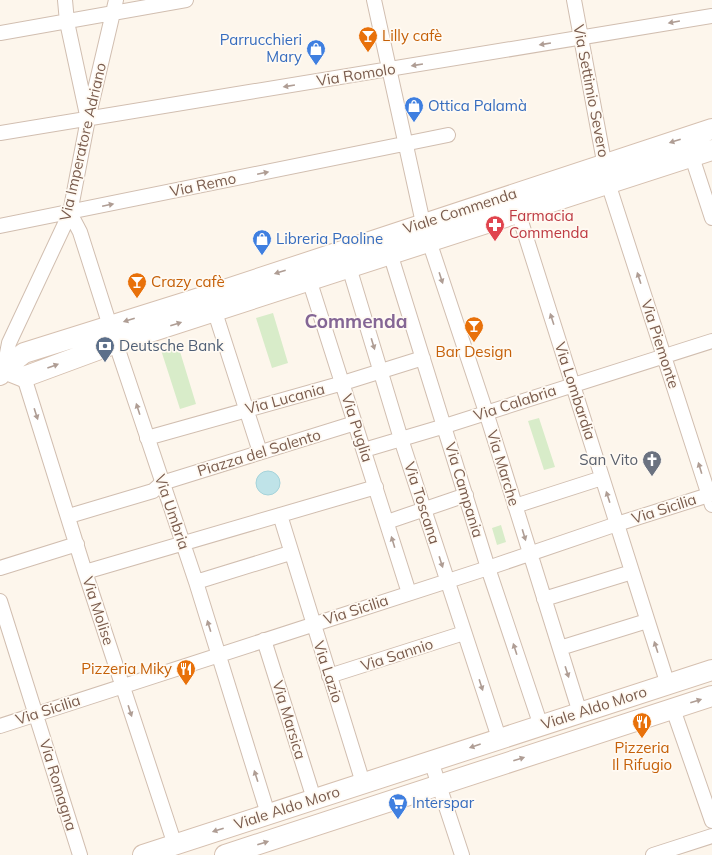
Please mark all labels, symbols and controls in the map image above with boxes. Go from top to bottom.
one-way arrow [667,19,680,25]
street label: Via Settimio Severo [569,23,614,159]
bar icon: Lilly cafè [357,25,379,53]
place label: Lilly cafè [382,26,442,45]
place label: Parrucchieri Mary [220,30,302,66]
shop icon: Parrucchieri Mary [305,38,327,66]
one-way arrow [539,41,552,47]
street label: Via Romolo [315,59,397,90]
street label: Via Imperatore Adriano [55,61,110,223]
one-way arrow [411,62,423,68]
one-way arrow [283,83,295,89]
shop icon: Ottica Palamà [403,95,425,123]
place label: Ottica Palamà [428,96,527,115]
one-way arrow [669,138,681,144]
street label: Via Remo [168,168,238,201]
one-way arrow [257,169,269,175]
street label: Viale Commenda [401,183,519,238]
one-way arrow [102,201,115,207]
place label: Farmacia Commenda [509,206,589,242]
pharmacy icon: Farmacia Commenda [484,214,506,242]
shop icon: Libreria Paoline [251,228,273,256]
place label: Libreria Paoline [276,229,383,248]
one-way arrow [273,269,285,275]
bar icon: Crazy cafè [126,271,148,299]
one-way arrow [635,271,641,283]
place label: Crazy cafè [151,272,225,291]
one-way arrow [438,272,444,284]
street label: Via Piemonte [637,297,684,391]
district label: Commenda [304,309,408,333]
one-way arrow [549,313,555,325]
bar icon: Bar Design [463,315,485,343]
one-way arrow [123,317,135,323]
one-way arrow [170,321,182,327]
bank icon: Deutsche Bank [94,335,116,363]
place label: Deutsche Bank [119,336,224,355]
one-way arrow [370,338,376,350]
street label: Via Lombardia [551,340,600,442]
place label: Bar Design [436,342,512,361]
one-way arrow [48,363,60,369]
street label: Via Lucania [243,379,327,418]
street label: Via Calabria [471,380,558,425]
street label: Via Puglia [338,391,377,464]
one-way arrow [135,403,141,415]
one-way arrow [33,408,39,420]
street label: Piazza del Salento [195,425,323,480]
street label: Via Marche [483,428,524,508]
street label: Via Campania [441,440,488,540]
church icon: San Vito [641,449,663,477]
place label: San Vito [579,450,638,469]
street label: Via Toscana [400,459,445,546]
one-way arrow [697,462,703,474]
street label: Via Umbria [151,472,194,552]
street label: Via Sicilia [629,489,699,528]
one-way arrow [605,490,611,502]
one-way arrow [521,529,527,541]
one-way arrow [390,536,396,548]
one-way arrow [438,556,444,568]
street label: Via Molise [78,574,119,648]
street label: Via Sicilia [321,590,391,629]
one-way arrow [206,620,212,632]
street label: Via Sannio [358,634,435,675]
street label: Via Lazio [310,638,347,705]
one-way arrow [653,641,659,653]
one-way arrow [512,643,518,655]
restaurant icon: Pizzeria Miky [175,658,197,686]
place label: Pizzeria Miky [81,659,172,678]
one-way arrow [565,666,571,678]
street label: Via Marsica [268,678,310,762]
one-way arrow [479,680,485,692]
street label: Viale Aldo Moro [539,681,649,734]
street label: Via Sicilia [13,690,83,729]
one-way arrow [690,698,702,704]
one-way arrow [128,706,134,718]
restaurant icon: Pizzeria Il Rifugio [631,711,653,739]
street label: Via Romagna [36,737,81,833]
place label: Pizzeria Il Rifugio [612,738,672,774]
one-way arrow [469,743,481,749]
one-way arrow [514,756,526,762]
one-way arrow [253,770,259,782]
street label: Viale Aldo Moro [232,781,342,834]
supermarket icon: Interspar [387,792,409,820]
place label: Interspar [412,793,475,812]
one-way arrow [212,827,224,833]
one-way arrow [257,840,269,846]

